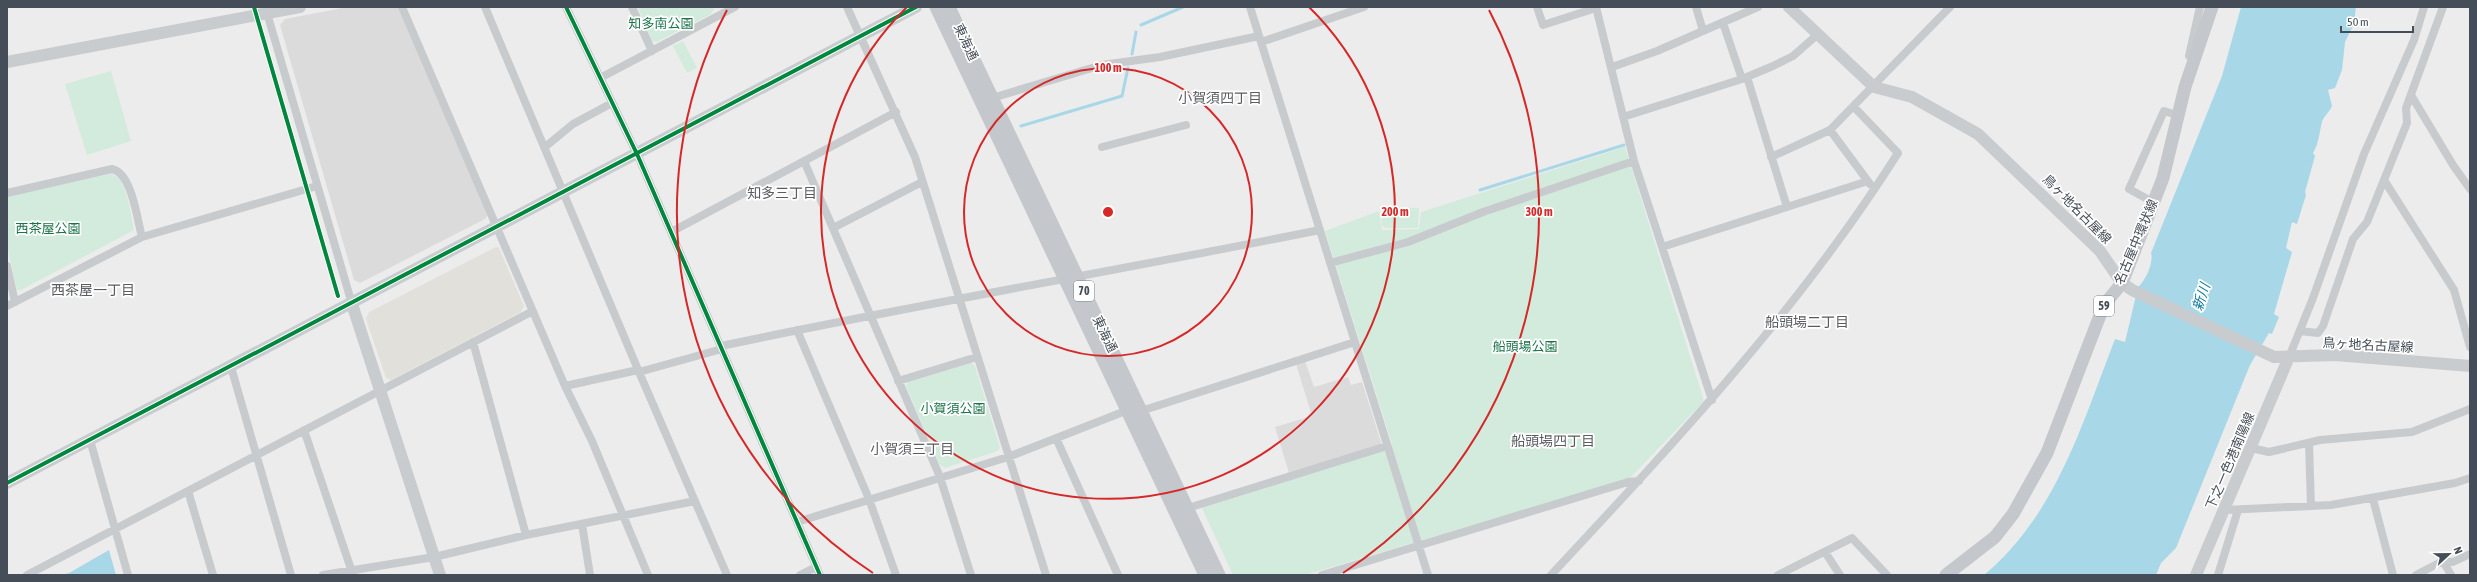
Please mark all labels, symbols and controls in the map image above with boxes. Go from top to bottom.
scale bar [2341,8,2413,34]
text: 50 m [2347,15,2369,29]
park label: 知多南公園 [628,16,694,31]
street label: 東海通 [951,21,981,63]
text: 100 m [1094,61,1122,75]
district label: 小賀須四丁目 [1178,90,1262,106]
street label: 鳥ヶ地名古屋線 [2040,172,2114,246]
district label: 知多三丁目 [747,185,817,201]
street label: 名古屋中環状線 [2111,197,2161,287]
centre of rings [1101,205,1115,219]
text: 200 m [1381,205,1409,219]
text: 300 m [1525,205,1553,219]
park label: 西茶屋公園 [15,221,81,236]
water label: 新川 [2189,279,2214,313]
road number: 70 [1074,281,1094,301]
district label: 西茶屋一丁目 [51,282,135,298]
road number: 59 [2094,296,2114,316]
street label: 東海通 [1090,313,1120,355]
district label: 船頭場二丁目 [1765,314,1849,330]
street label: 鳥ヶ地名古屋線 [2322,335,2414,355]
park label: 船頭場公園 [1492,339,1558,354]
park label: 小賀須公園 [920,401,986,416]
street label: 下之一色港南陽線 [2203,410,2257,512]
district label: 船頭場四丁目 [1511,433,1595,449]
district label: 小賀須三丁目 [870,441,954,457]
north arrow [2429,534,2469,574]
text: N [2451,545,2465,556]

